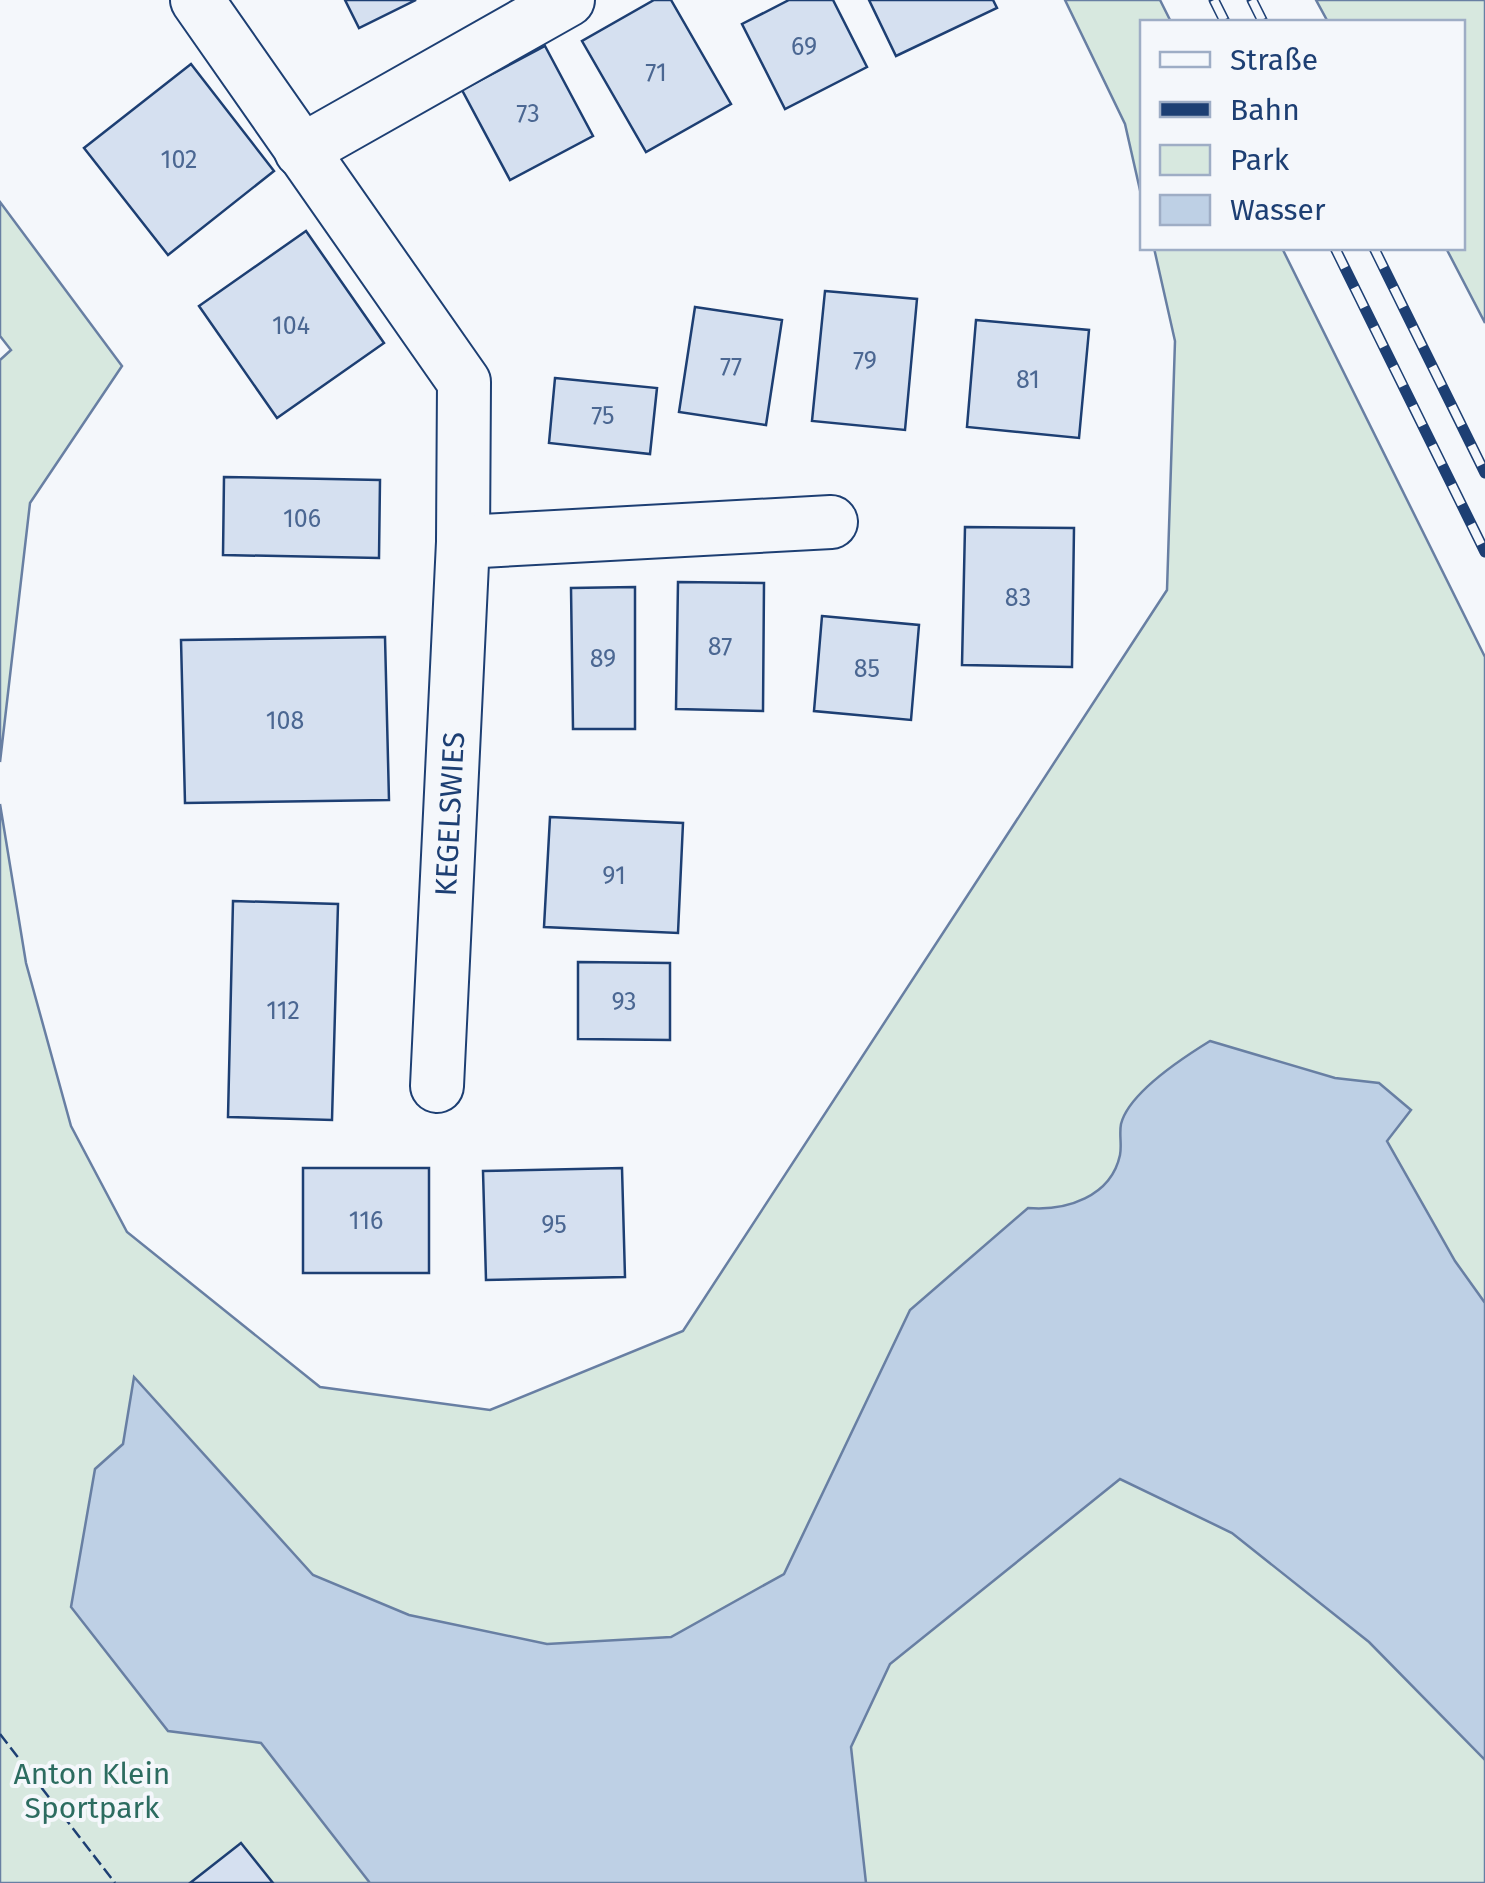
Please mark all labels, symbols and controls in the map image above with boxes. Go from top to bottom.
legend [1140,20,1465,250]
house number: 69 [791,32,817,62]
text: Straße [1230,42,1318,78]
house number: 71 [645,58,667,88]
text: Bahn [1230,92,1300,128]
house number: 73 [516,99,540,129]
text: Park [1230,142,1290,178]
house number: 102 [161,145,197,175]
text: Wasser [1230,192,1326,228]
house number: 104 [272,311,310,341]
house number: 79 [853,346,877,376]
house number: 77 [720,352,742,382]
house number: 81 [1016,365,1040,395]
house number: 75 [591,401,615,431]
house number: 106 [283,504,321,534]
house number: 83 [1005,583,1031,613]
house number: 87 [708,632,732,662]
house number: 89 [590,644,616,674]
house number: 85 [854,654,880,684]
house number: 108 [266,706,304,736]
street label: KEGELSWIES [428,731,472,897]
house number: 91 [602,861,626,891]
house number: 93 [611,987,637,1017]
house number: 112 [266,996,300,1026]
house number: 116 [349,1206,383,1236]
house number: 95 [541,1210,567,1240]
park label: Anton Klein Sportpark [14,1756,170,1826]

